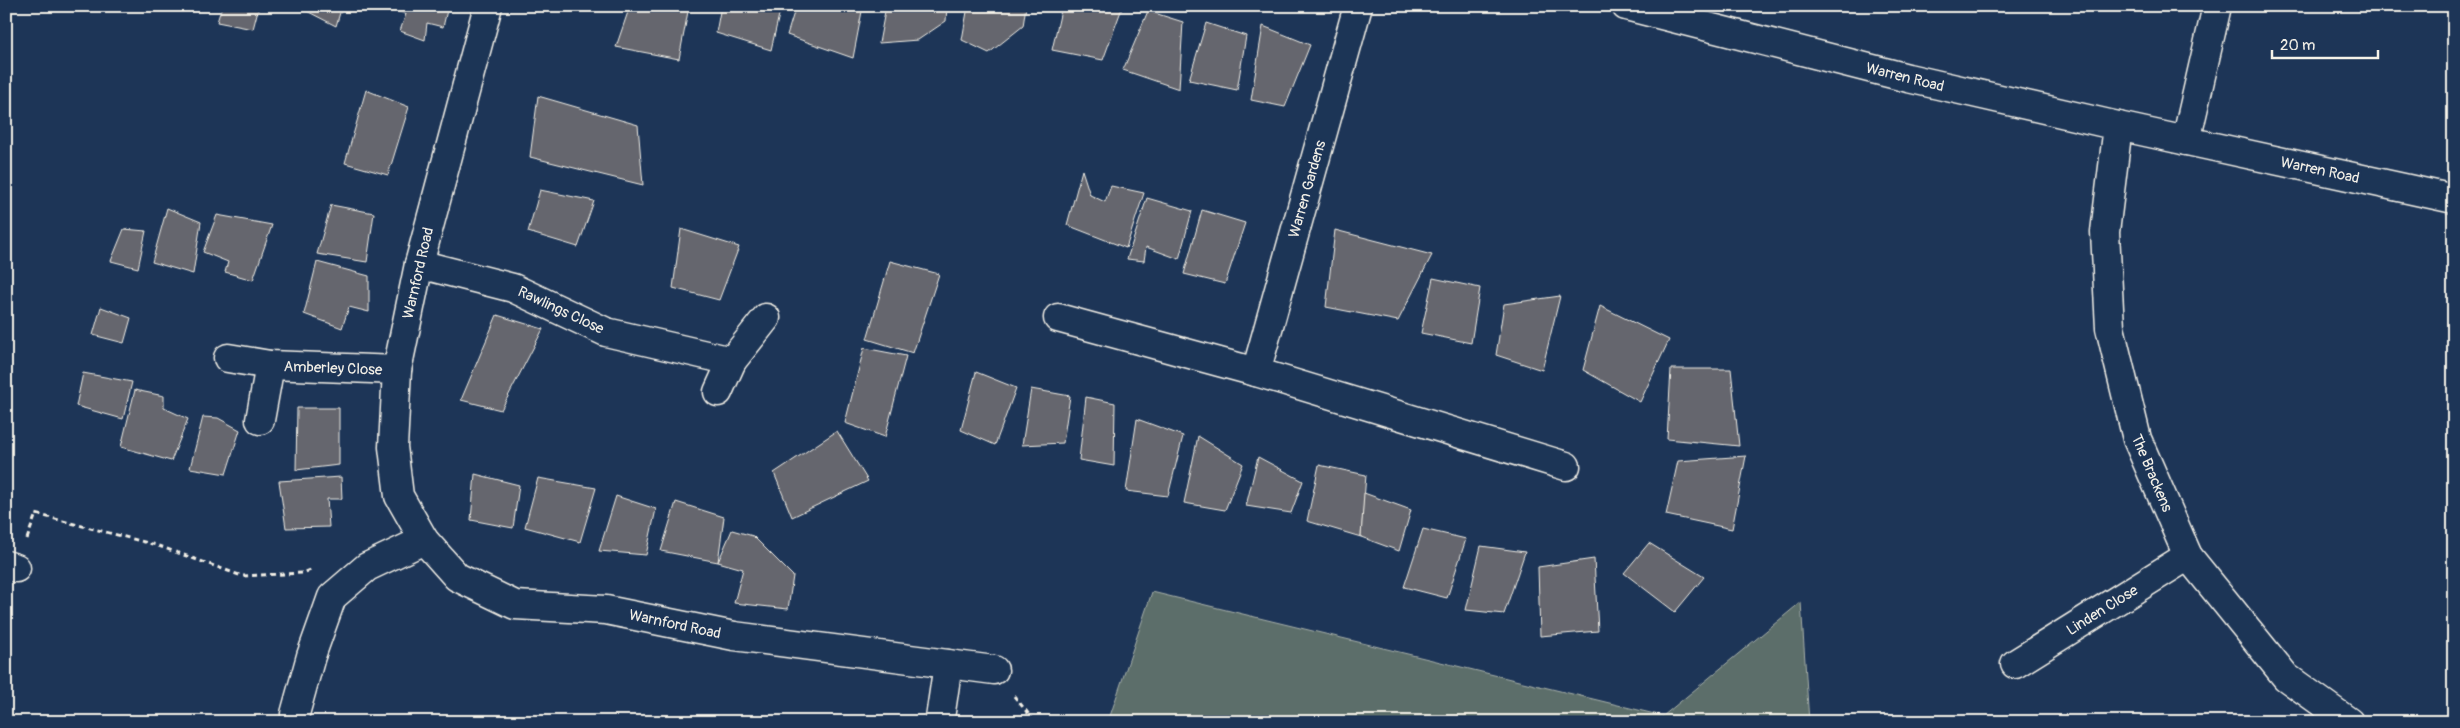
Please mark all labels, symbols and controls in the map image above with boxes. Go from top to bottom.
scale bar [2272,28,2379,60]
text: 20 m [2280,36,2315,55]
street label: Warren Road [1864,59,1946,96]
street label: Warren Gardens [1284,138,1331,240]
street label: Warren Road [2279,153,2361,188]
street label: Warnford Road [399,225,438,321]
street label: Rawlings Close [515,282,607,339]
street label: Amberley Close [283,357,383,380]
street label: The Brackens [2127,431,2177,515]
street label: Linden Close [2063,581,2142,640]
street label: Warnford Road [627,605,723,644]

